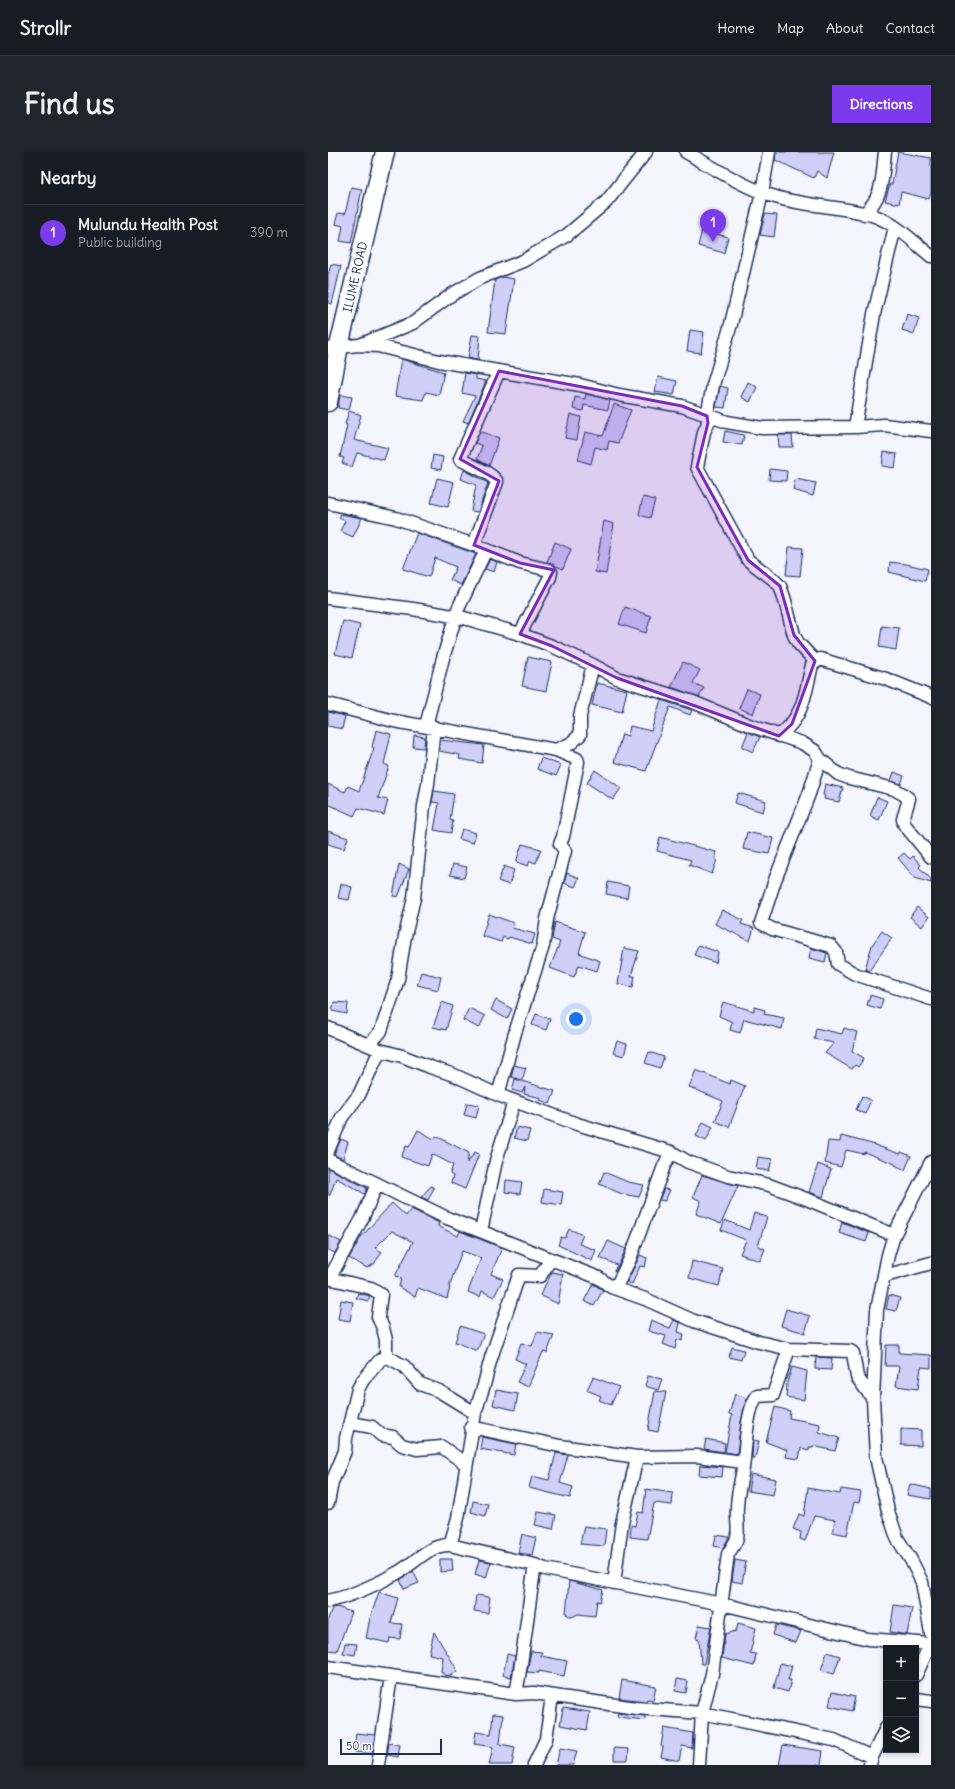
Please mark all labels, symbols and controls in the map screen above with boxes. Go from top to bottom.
text: Strollr [20,16,71,40]
text: Home [717,19,755,37]
text: Map [777,19,804,37]
text: About [826,19,864,37]
text: Contact [886,19,935,37]
button: Directions [832,85,931,123]
text: Find us [24,86,115,122]
text: Nearby [40,167,96,189]
pin: 1 [700,209,726,242]
text: Mulundu Health Post [78,215,218,234]
text: 1 [50,224,56,241]
text: 390 m [250,224,288,241]
text: Public building [78,234,162,251]
street label: ILUME ROAD [340,240,370,314]
your location [566,1009,586,1029]
map controls [883,1645,919,1753]
button: + [883,1645,919,1681]
button: − [883,1681,919,1717]
button: layers [883,1717,919,1753]
scale bar [340,1737,442,1756]
text: 50 m [346,1739,372,1753]

